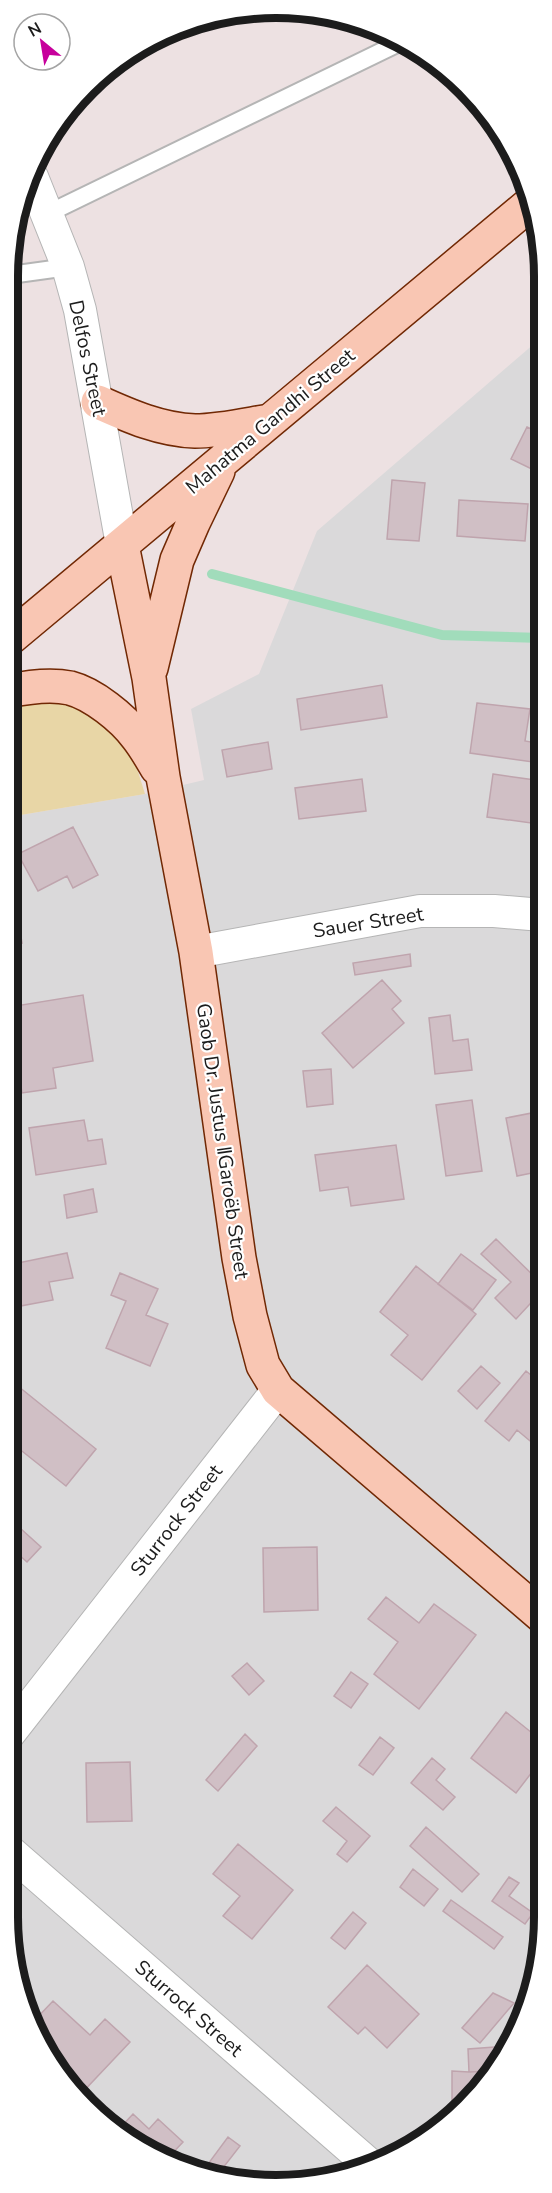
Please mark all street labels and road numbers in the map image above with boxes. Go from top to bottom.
street label: Delfos Street [62,298,113,420]
street label: Mahatma Gandhi Street [180,342,361,500]
street label: Sauer Street [311,900,426,945]
street label: Gaob Dr. Justus ǁGaroëb Street [190,1002,255,1282]
street label: Sturrock Street [124,1458,229,1582]
street label: Sturrock Street [129,1954,249,2063]

